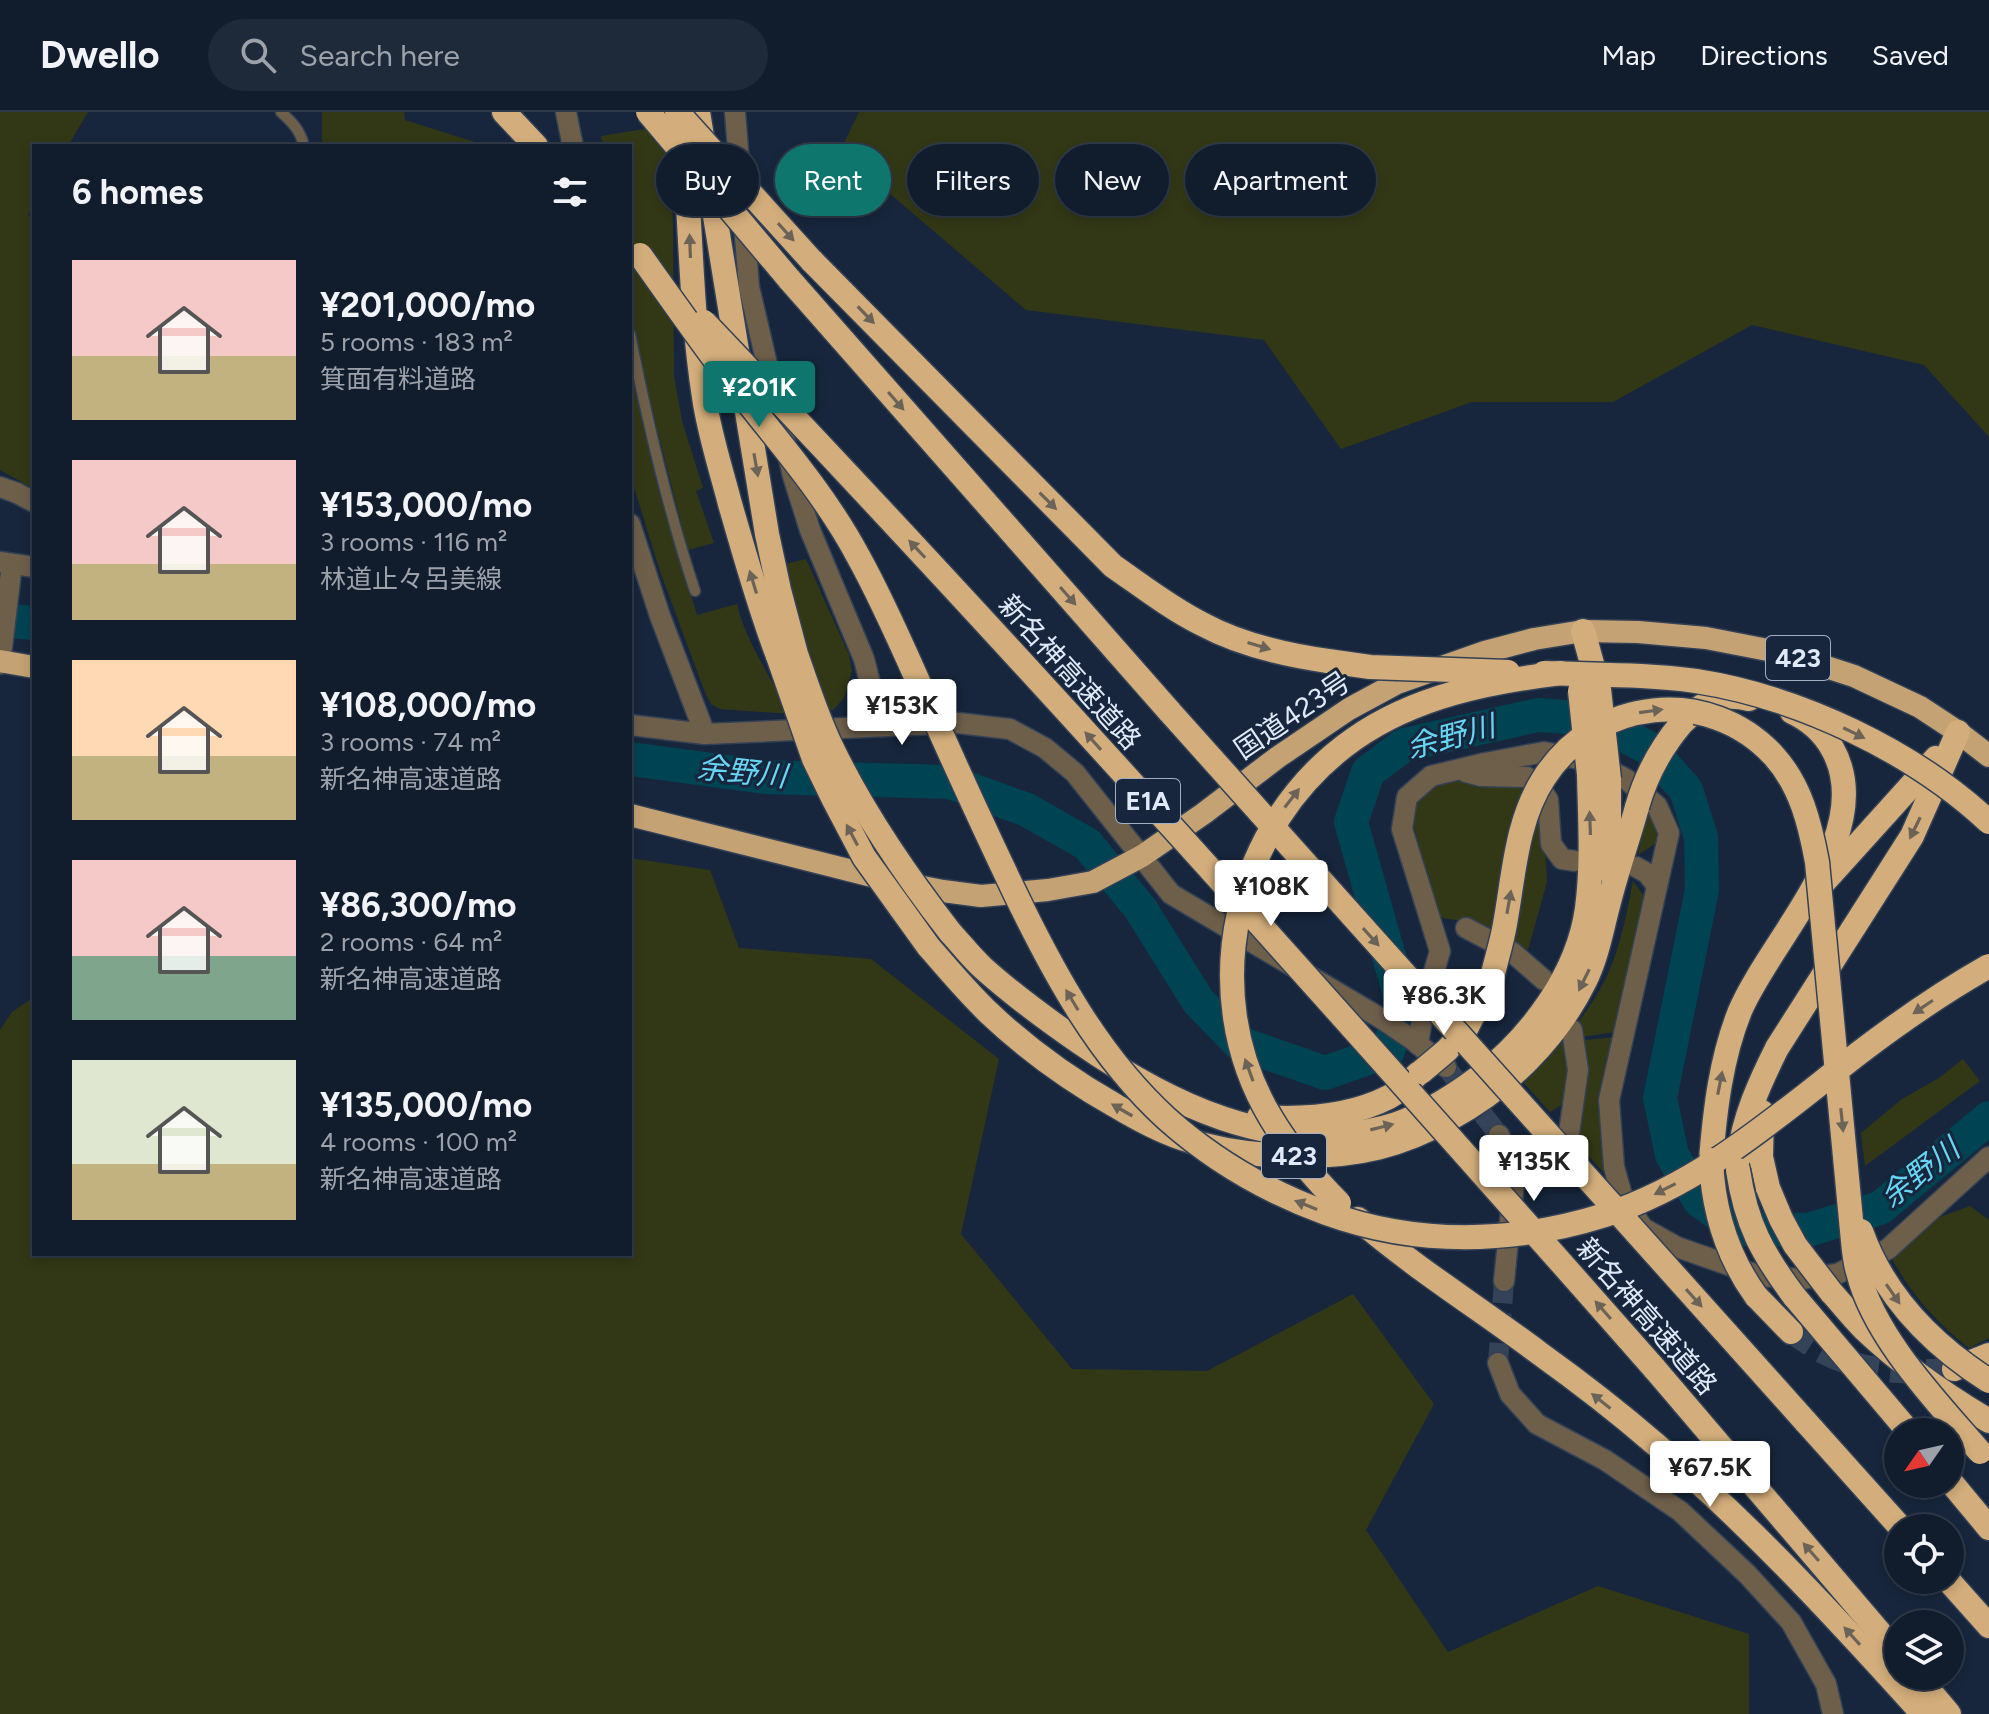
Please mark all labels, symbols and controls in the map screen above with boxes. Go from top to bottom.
search box [208,19,768,91]
text: Dwello [40,32,160,78]
icon: search [236,33,280,77]
text: Search here [300,37,460,74]
text: Map [1602,38,1656,72]
text: Directions [1700,38,1828,72]
text: Saved [1872,38,1949,72]
chip: Buy [656,144,759,216]
chip: Rent [775,144,891,216]
chip: Filters [907,144,1039,216]
chip: New [1055,144,1169,216]
chip: Apartment [1185,144,1376,216]
icon: filters [548,170,592,214]
text: 6 homes [72,172,203,213]
one-way arrow [777,222,795,241]
one-way arrow [683,233,696,258]
text: ¥201,000/mo [320,285,535,326]
icon: home [136,292,232,388]
one-way arrow [856,305,875,324]
text: 5 rooms · 183 m² [320,326,513,358]
pin: ¥201K [703,361,815,429]
text: 箕面有料道路 [320,363,476,395]
text: ¥201K [721,371,797,403]
one-way arrow [887,390,904,410]
one-way arrow [750,453,762,478]
text: ¥153,000/mo [320,485,532,526]
one-way arrow [1038,491,1057,510]
icon: home [136,492,232,588]
text: 3 rooms · 116 m² [320,526,507,558]
one-way arrow [909,540,927,559]
text: 林道止々呂美線 [320,563,502,595]
one-way arrow [746,570,759,594]
one-way arrow [1058,587,1076,606]
street label: 新名神高速道路 [992,588,1148,756]
road number: 423 [1766,636,1830,680]
one-way arrow [1248,640,1272,653]
street label: 国道423号 [1228,664,1356,766]
pin: ¥153K [846,679,958,747]
text: ¥108,000/mo [320,685,536,726]
text: ¥153K [865,689,939,721]
icon: home [136,692,232,788]
one-way arrow [1639,704,1664,717]
water label: 余野川 [1403,706,1502,766]
text: 3 rooms · 74 m² [320,726,501,758]
one-way arrow [1842,726,1865,740]
one-way arrow [1084,732,1102,751]
water label: 余野川 [695,748,792,795]
text: 新名神高速道路 [320,763,502,795]
road number: E1A [1116,779,1180,823]
one-way arrow [1284,788,1300,808]
one-way arrow [1584,810,1597,835]
one-way arrow [1908,817,1922,840]
one-way arrow [846,824,860,846]
pin: ¥108K [1215,860,1327,928]
text: ¥108K [1233,870,1309,902]
text: ¥86,300/mo [320,885,517,926]
one-way arrow [1504,889,1516,914]
icon: home [136,892,232,988]
text: 2 rooms · 64 m² [320,926,502,958]
one-way arrow [1362,928,1380,947]
text: 新名神高速道路 [320,963,502,995]
one-way arrow [1578,968,1591,991]
pin: ¥86.3K [1379,969,1509,1037]
text: ¥86.3K [1402,979,1486,1011]
one-way arrow [1065,990,1080,1011]
one-way arrow [1912,999,1933,1014]
one-way arrow [1243,1058,1255,1082]
one-way arrow [1715,1070,1727,1095]
text: ¥135,000/mo [320,1085,532,1126]
icon: home [136,1092,232,1188]
one-way arrow [1111,1103,1133,1117]
one-way arrow [1835,1108,1848,1133]
one-way arrow [1370,1120,1395,1133]
text: 4 rooms · 100 m² [320,1126,517,1158]
water label: 余野川 [1873,1128,1969,1215]
road number: 423 [1262,1134,1326,1178]
pin: ¥135K [1478,1135,1590,1203]
text: ¥135K [1497,1145,1571,1177]
text: 新名神高速道路 [320,1163,502,1195]
one-way arrow [1654,1182,1677,1196]
one-way arrow [1294,1198,1318,1211]
street label: 新名神高速道路 [1570,1231,1724,1401]
one-way arrow [1885,1283,1900,1304]
one-way arrow [1685,1288,1703,1307]
one-way arrow [1594,1300,1612,1319]
one-way arrow [1591,1394,1611,1410]
north arrow [1884,1418,1964,1498]
map controls [1884,1418,1964,1690]
pin: ¥67.5K [1645,1441,1775,1509]
text: ¥67.5K [1668,1451,1752,1483]
button: locate [1884,1514,1964,1594]
one-way arrow [1803,1542,1821,1561]
button: layers [1884,1610,1964,1690]
one-way arrow [1844,1626,1862,1645]

